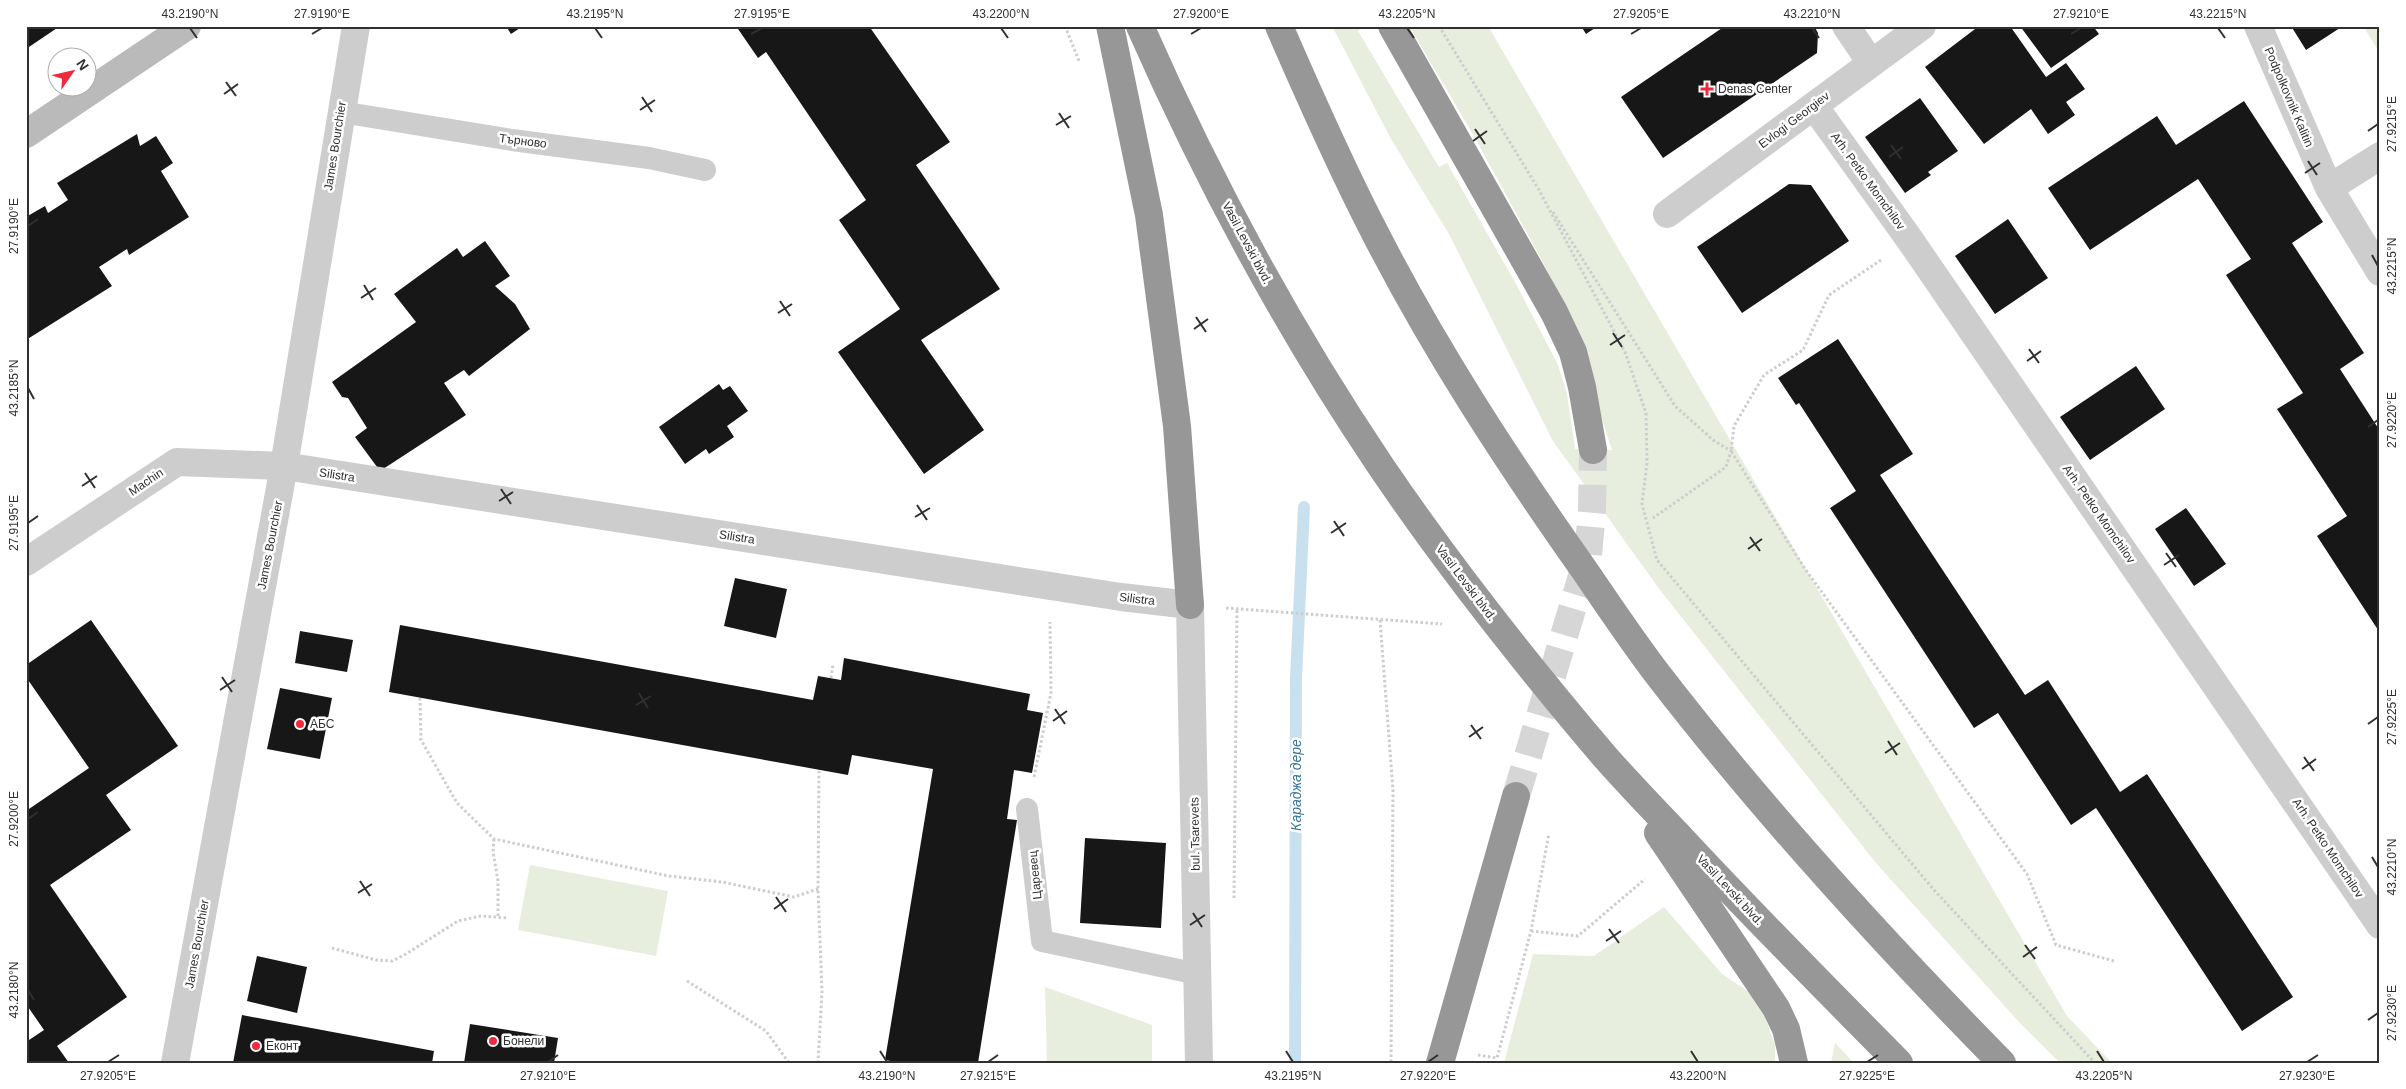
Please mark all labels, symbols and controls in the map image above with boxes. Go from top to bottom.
text: 43.2190°N [162,7,218,21]
text: 27.9190°E [294,7,350,21]
text: 43.2195°N [567,7,623,21]
text: 27.9195°E [734,7,790,21]
text: 43.2200°N [973,7,1029,21]
text: 27.9200°E [1173,7,1229,21]
text: 43.2205°N [1379,7,1435,21]
text: 27.9205°E [1613,7,1669,21]
text: 43.2210°N [1784,7,1840,21]
text: 27.9210°E [2053,7,2109,21]
text: 43.2215°N [2190,7,2246,21]
street label: Podpolkovnik Kalitin [2262,45,2316,149]
north arrow [48,48,98,98]
text: N [73,56,92,73]
marker: Denas Center [1700,82,1714,96]
place label: Denas Center [1718,82,1792,96]
street label: Evlogi Georgiev [1756,89,1832,151]
text: 27.9215°E [2385,96,2399,152]
street label: James Bourchier [321,100,349,192]
street label: Arh. Petko Momchilov [1828,130,1908,232]
street label: Търново [498,131,548,151]
text: 27.9190°E [7,198,21,254]
street label: Vasil Levski blvd. [1219,199,1275,287]
text: 43.2215°N [2385,238,2399,294]
text: 43.2185°N [7,360,21,416]
text: 27.9220°E [2385,392,2399,448]
street label: Arh. Petko Momchilov [2060,462,2138,566]
street label: Machin [126,465,166,499]
street label: Silistra [318,465,356,485]
text: 27.9195°E [7,495,21,551]
street label: James Bourchier [255,499,285,591]
street label: Silistra [718,527,756,547]
street label: Vasil Levski blvd. [1433,542,1499,624]
street label: Silistra [1118,590,1156,608]
text: 27.9225°E [2385,689,2399,745]
place label: АБС [310,717,335,731]
marker: АБС [294,718,306,730]
water label: Караджа дере [1288,739,1304,831]
text: 27.9200°E [7,791,21,847]
street label: Arh. Petko Momchilov [2290,796,2366,900]
street label: bul. Tsarevets [1187,797,1203,871]
text: 43.2210°N [2385,839,2399,895]
street label: Царевец [1025,850,1045,900]
street label: Vasil Levski blvd. [1694,852,1766,928]
street label: James Bourchier [182,898,212,990]
text: 43.2180°N [7,962,21,1018]
text: 27.9230°E [2385,985,2399,1041]
place label: Бонели [503,1034,544,1048]
marker: Бонели [487,1035,499,1047]
place label: Еконт [266,1039,299,1053]
marker: Еконт [250,1040,262,1052]
text: 27.9205°E [80,1069,136,1083]
text: 27.9210°E [520,1069,576,1083]
text: 43.2190°N [859,1069,915,1083]
text: 27.9215°E [960,1069,1016,1083]
text: 43.2195°N [1265,1069,1321,1083]
text: 27.9220°E [1400,1069,1456,1083]
text: 43.2200°N [1670,1069,1726,1083]
text: 27.9225°E [1839,1069,1895,1083]
text: 43.2205°N [2076,1069,2132,1083]
text: 27.9230°E [2279,1069,2335,1083]

